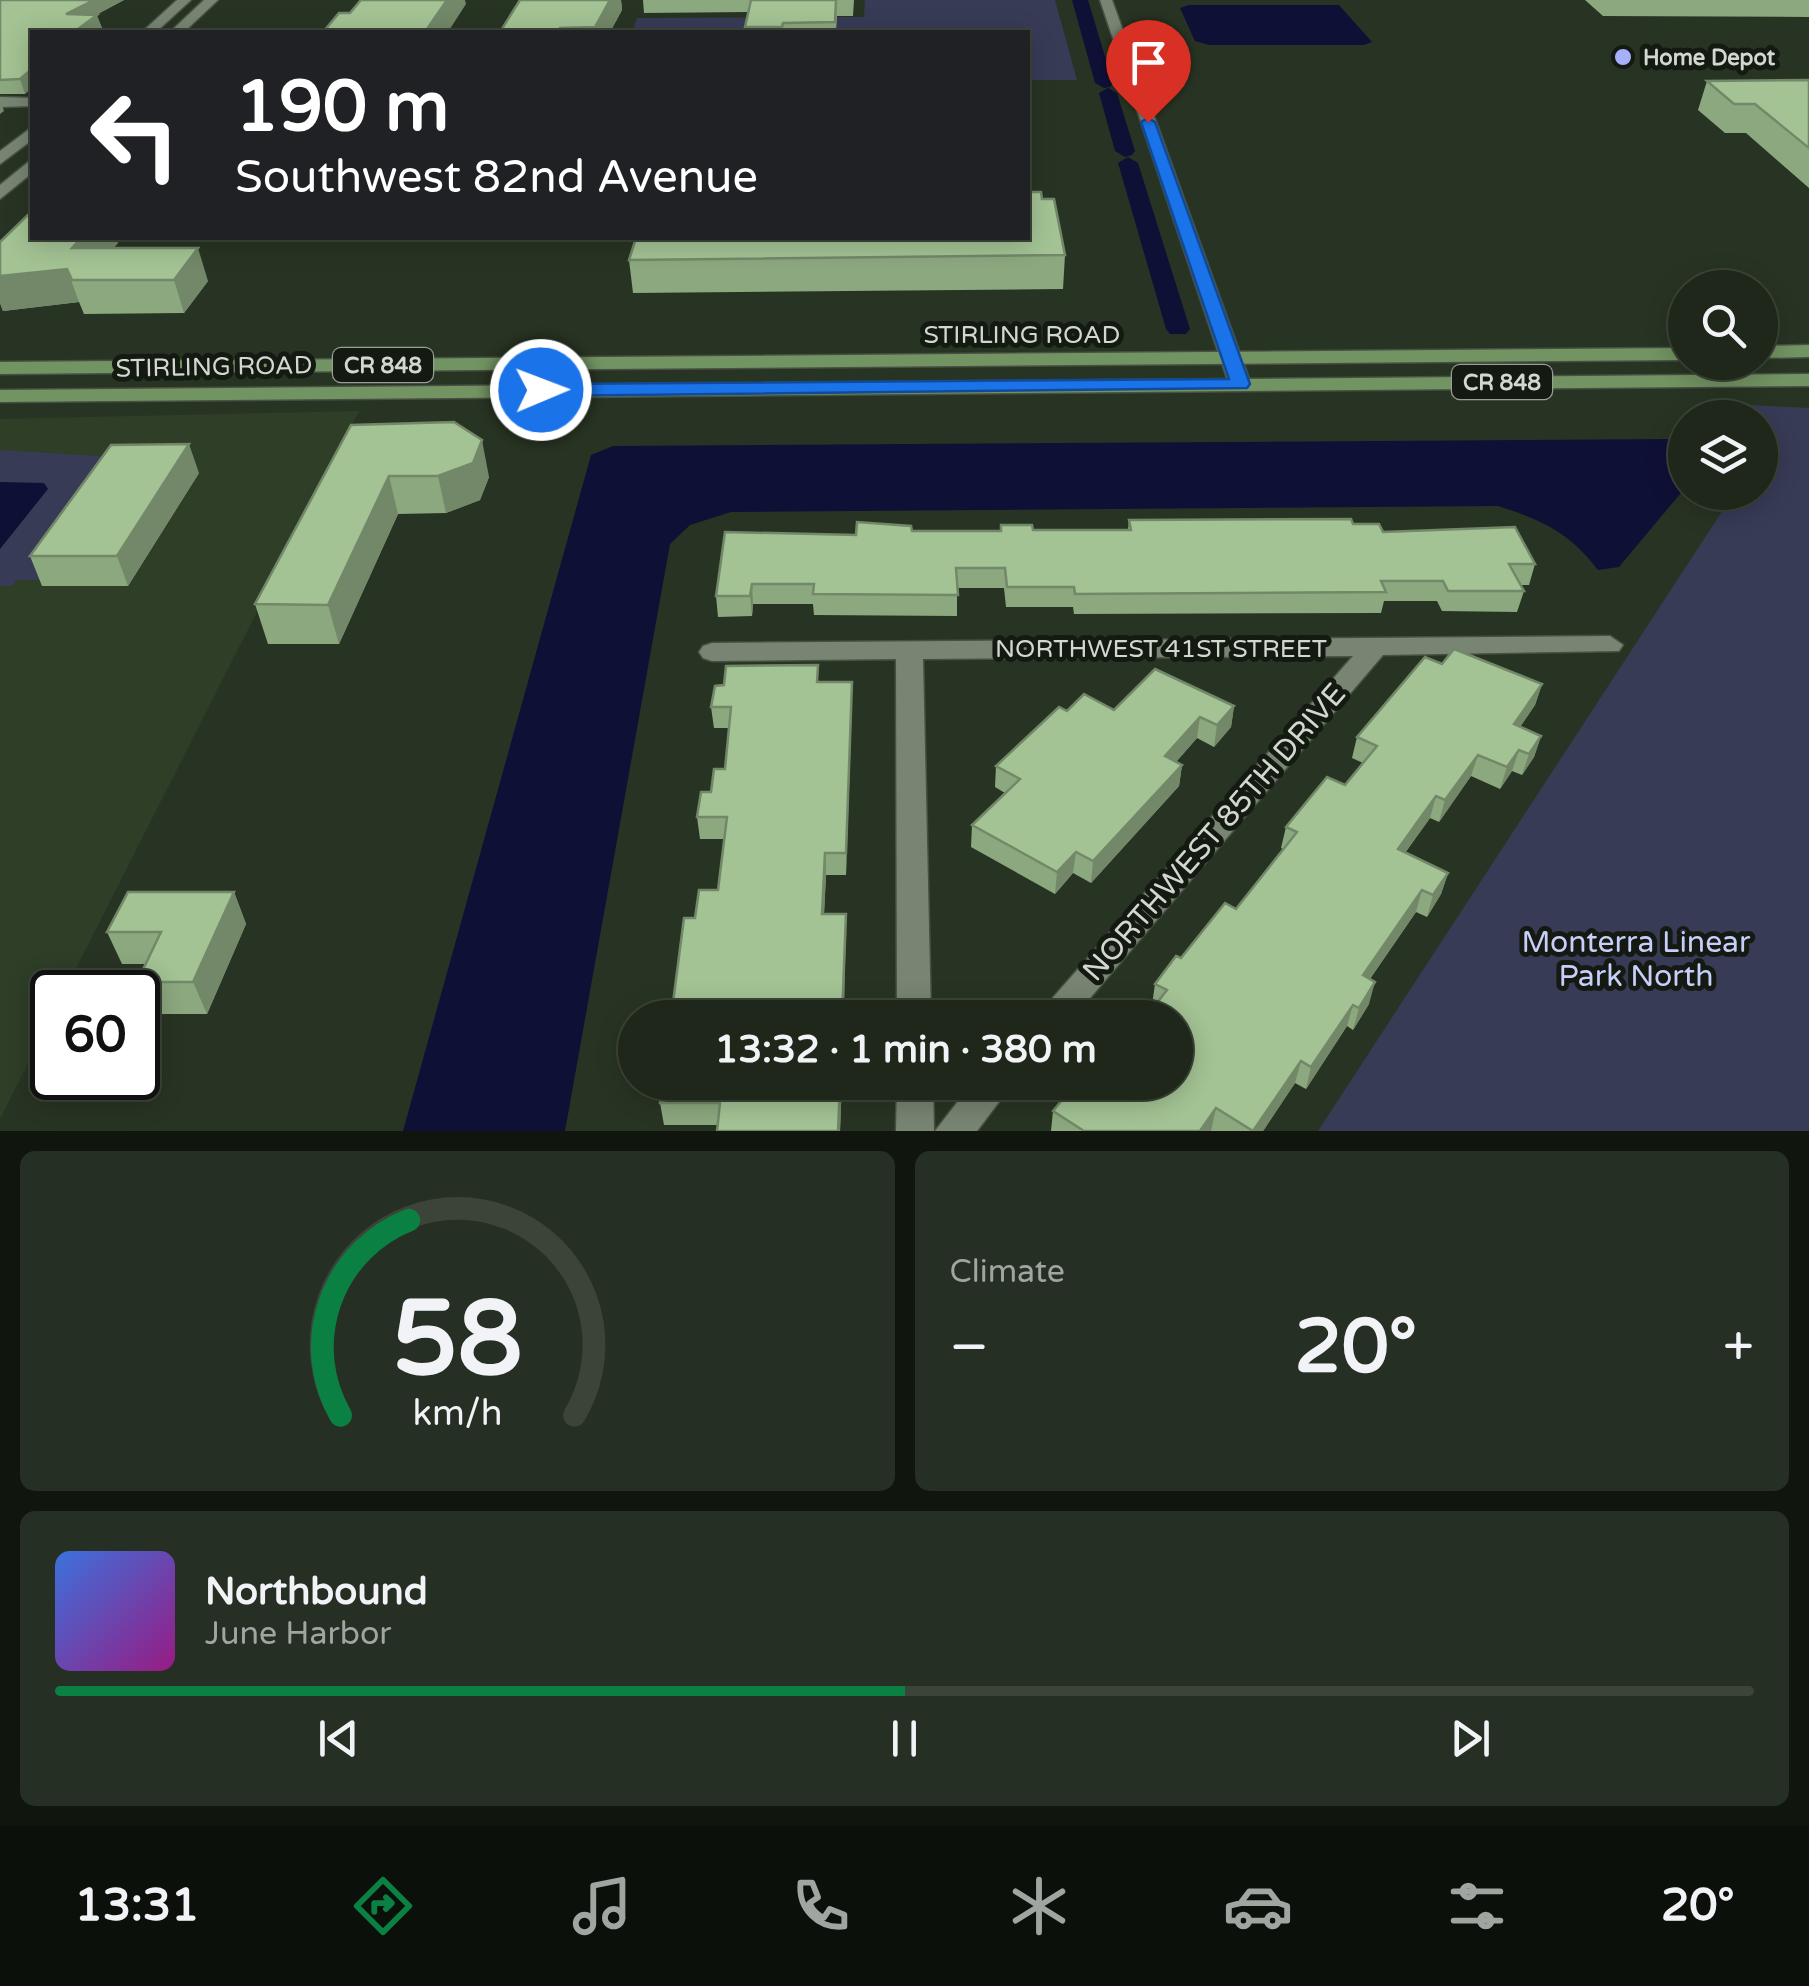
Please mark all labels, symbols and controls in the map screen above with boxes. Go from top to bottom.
pin [1106,20,1191,123]
icon: arrive [1121,35,1176,90]
place label: Home Depot [1643,45,1776,71]
marker: Home Depot [1612,46,1634,68]
text: 190 m [235,66,449,150]
icon: left [70,70,200,200]
text: Southwest 82nd Avenue [235,151,758,205]
map controls [1668,270,1778,510]
button: search [1668,270,1778,380]
street label: STIRLING ROAD [924,320,1120,350]
position arrow [489,338,593,442]
road number: CR 848 [333,348,433,382]
street label: STIRLING ROAD [115,350,313,384]
road number: CR 848 [1452,365,1552,399]
button: layers [1668,400,1778,510]
street label: NORTHWEST 41ST STREET [995,634,1327,664]
street label: NORTHWEST 85TH DRIVE [1075,676,1354,989]
park label: Monterra Linear Park North [1522,924,1751,995]
speed limit sign: 60 [30,970,160,1100]
text: 13:32 · 1 min · 380 m [714,1027,1097,1073]
text: Climate [950,1253,1065,1291]
text: 58 [392,1278,523,1403]
text: 20° [1295,1302,1417,1392]
text: − [950,1315,989,1381]
text: + [1723,1315,1754,1381]
text: km/h [412,1392,502,1435]
text: Northbound [205,1569,428,1615]
text: June Harbor [205,1615,392,1653]
icon: previous [311,1711,366,1766]
icon: pause [877,1711,932,1766]
icon: next [1443,1711,1498,1766]
icon: directions [348,1871,418,1941]
icon: music [567,1871,637,1941]
icon: phone [786,1871,856,1941]
icon: climate [1004,1871,1074,1941]
icon: car [1223,1871,1293,1941]
icon: filters [1442,1871,1512,1941]
text: 13:31 [74,1879,199,1933]
text: 20° [1661,1879,1734,1933]

